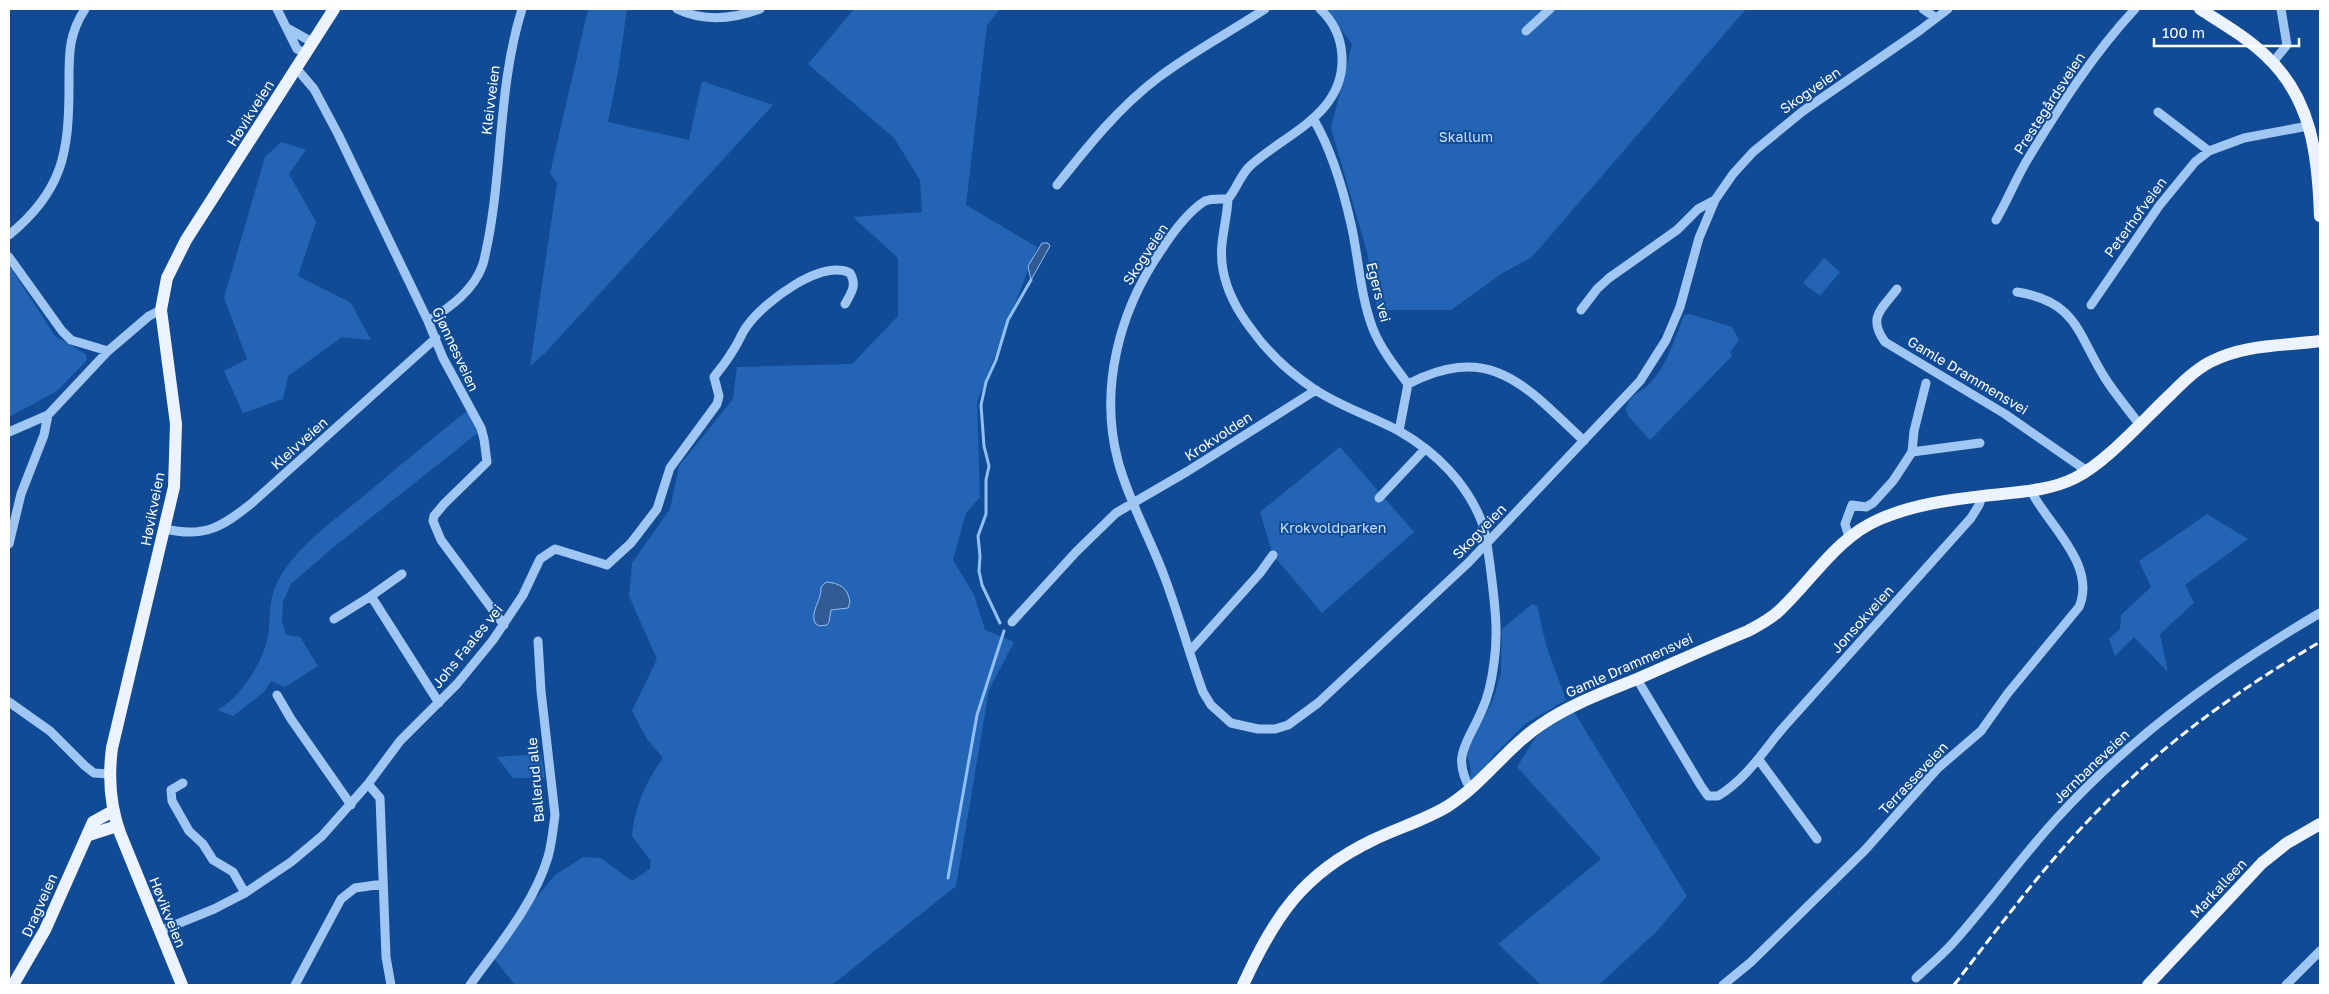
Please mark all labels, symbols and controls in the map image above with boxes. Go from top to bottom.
scale bar [2154,15,2299,47]
text: 100 m [2162,23,2205,41]
street label: Prestegårdsveien [2010,49,2088,157]
street label: Skogveien [1777,63,1843,117]
street label: Kleivveien [477,64,503,136]
street label: Høvikveien [223,77,277,149]
park label: Skallum [1439,128,1493,145]
street label: Peterhofveien [2100,174,2170,260]
street label: Skogveien [1119,220,1171,288]
street label: Egers vei [1363,260,1395,324]
street label: Gjønnesveien [429,304,483,394]
street label: Gamle Drammensvei [1905,332,2031,418]
street label: Krokvolden [1181,408,1255,464]
street label: Kleivveien [267,413,331,473]
street label: Høvikveien [137,471,167,547]
street label: Skogveien [1449,500,1509,562]
park label: Krokvoldparken [1280,519,1386,536]
street label: Jonsokveien [1827,582,1897,656]
street label: Johs Faales vei [428,601,506,691]
street label: Gamle Drammensvei [1563,629,1695,701]
street label: Jernbaneveien [2049,725,2133,807]
street label: Ballerud alle [523,737,547,823]
street label: Terrasseveien [1875,738,1951,818]
street label: Markalleen [2186,855,2250,921]
street label: Dragveien [17,871,61,939]
street label: Høvikveien [146,874,190,950]

